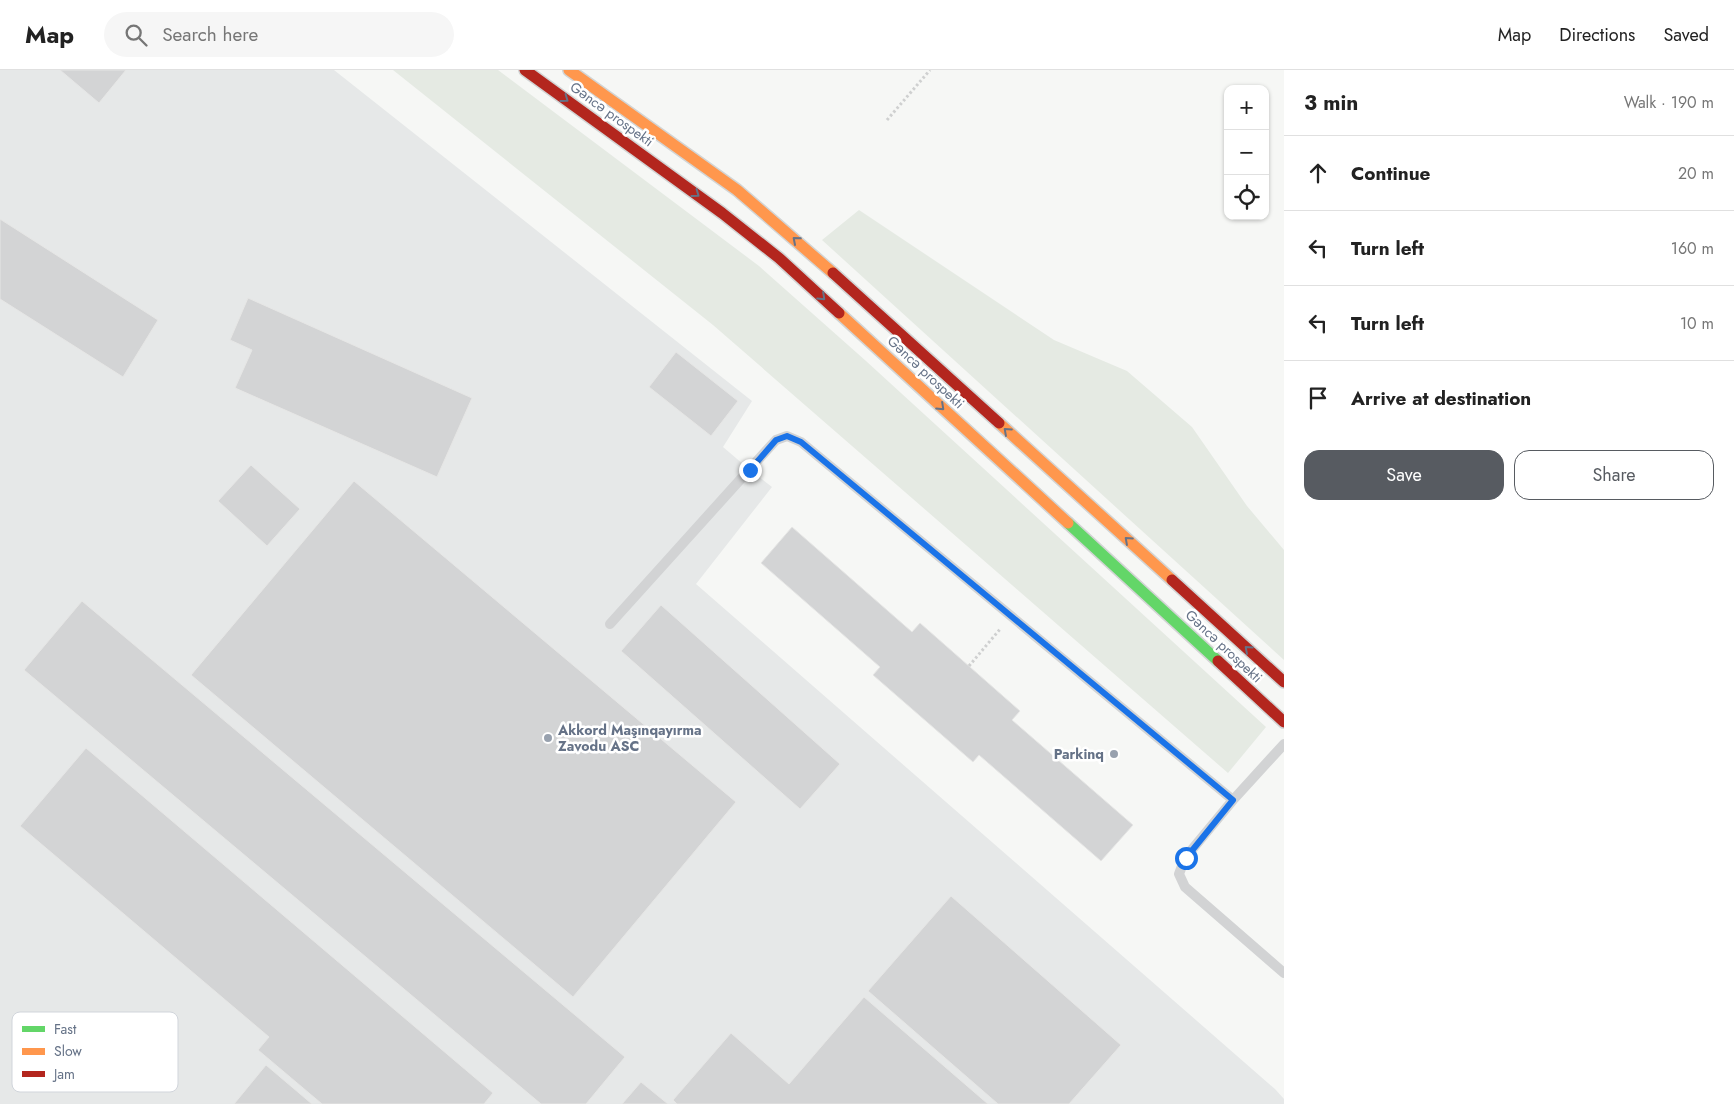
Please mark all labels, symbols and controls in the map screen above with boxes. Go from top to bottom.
search box [104,12,454,57]
text: Map [25,17,74,52]
icon: search [122,21,150,49]
text: Search here [162,21,258,48]
text: Map [1498,22,1531,48]
text: Directions [1559,22,1635,48]
text: Saved [1663,22,1709,48]
street label: Gəncə prospekti [566,77,658,151]
map controls [1224,85,1269,220]
button: + [1224,85,1269,130]
text: 3 min [1304,88,1358,118]
text: Walk · 190 m [1624,91,1714,114]
one-way arrow [559,92,568,102]
button: − [1224,130,1269,175]
icon: ahead [1304,159,1332,187]
text: Continue [1351,160,1430,187]
text: 20 m [1678,162,1714,185]
button: locate [1224,175,1269,220]
one-way arrow [690,188,700,197]
icon: left [1304,234,1332,262]
text: Turn left [1351,235,1424,262]
one-way arrow [793,237,802,245]
text: 160 m [1671,237,1714,260]
one-way arrow [816,291,825,300]
icon: left [1304,309,1332,337]
text: Turn left [1351,310,1424,337]
text: 10 m [1680,312,1714,335]
street label: Gəncə prospekti [883,331,969,413]
icon: arrive [1304,384,1332,412]
text: Arrive at destination [1351,385,1531,412]
one-way arrow [936,401,945,410]
one-way arrow [1004,428,1013,437]
button: Save [1304,450,1504,500]
button: Share [1514,450,1714,500]
route end [739,459,762,482]
one-way arrow [1124,537,1133,546]
street label: Gəncə prospekti [1181,605,1267,687]
one-way arrow [1244,646,1253,655]
place label: Akkord Maşınqayırma Zavodu ASC [557,720,701,756]
marker: Akkord Maşınqayırma Zavodu ASC [542,732,554,744]
place label: Parkinq [1054,744,1104,764]
marker: Parkinq [1108,748,1120,760]
route start [1175,847,1198,870]
legend [12,1012,178,1092]
text: Fast [54,1019,77,1039]
text: Slow [54,1041,82,1061]
text: Jam [52,1064,75,1084]

